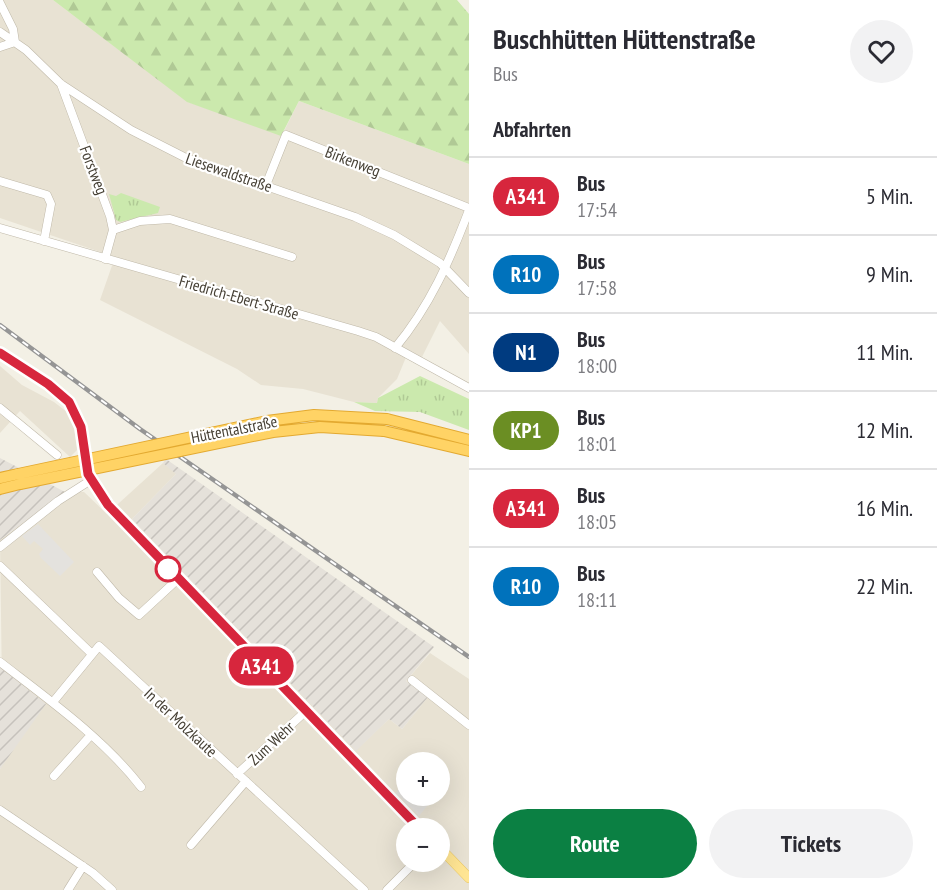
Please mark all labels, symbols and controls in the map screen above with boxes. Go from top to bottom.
text: Buschhütten Hüttenstraße [493,20,756,57]
button: heart [850,20,913,83]
text: Bus [493,61,518,87]
text: Abfahrten [493,115,571,143]
street label: Birkenweg [322,141,384,181]
street label: Forstweg [76,143,112,197]
street label: Liesewaldstraße [183,148,275,196]
text: Bus [577,169,605,197]
text: 5 Min. [866,182,913,210]
text: A341 [506,183,546,210]
text: 17:54 [577,197,617,223]
text: Bus [577,247,605,275]
text: 9 Min. [866,260,913,288]
text: R10 [511,261,541,288]
street label: Friedrich-Ebert-Straße [177,270,301,324]
text: 17:58 [577,275,617,301]
text: Bus [577,325,605,353]
text: 11 Min. [856,338,913,366]
text: N1 [515,339,537,366]
text: 18:00 [577,353,617,379]
text: Bus [577,403,605,431]
street label: Hüttentalstraße [189,411,279,447]
text: 12 Min. [856,416,913,444]
text: KP1 [511,417,541,444]
text: 18:01 [577,431,617,457]
text: Bus [577,481,605,509]
text: 16 Min. [856,494,913,522]
text: A341 [506,495,546,522]
text: 18:05 [577,509,617,535]
unlabelled marker [155,556,181,582]
text: Bus [577,559,605,587]
text: 22 Min. [856,572,913,600]
text: R10 [511,573,541,600]
text: 18:11 [577,587,617,613]
line badge: A341 [219,646,303,686]
text: A341 [241,653,281,680]
street label: In der Molzkaute [140,683,222,761]
street label: Zum Wehr [244,716,299,769]
map controls [396,752,450,872]
button: + [396,752,450,806]
button: Route [493,809,697,878]
button: Tickets [709,809,913,878]
button: − [396,818,450,872]

